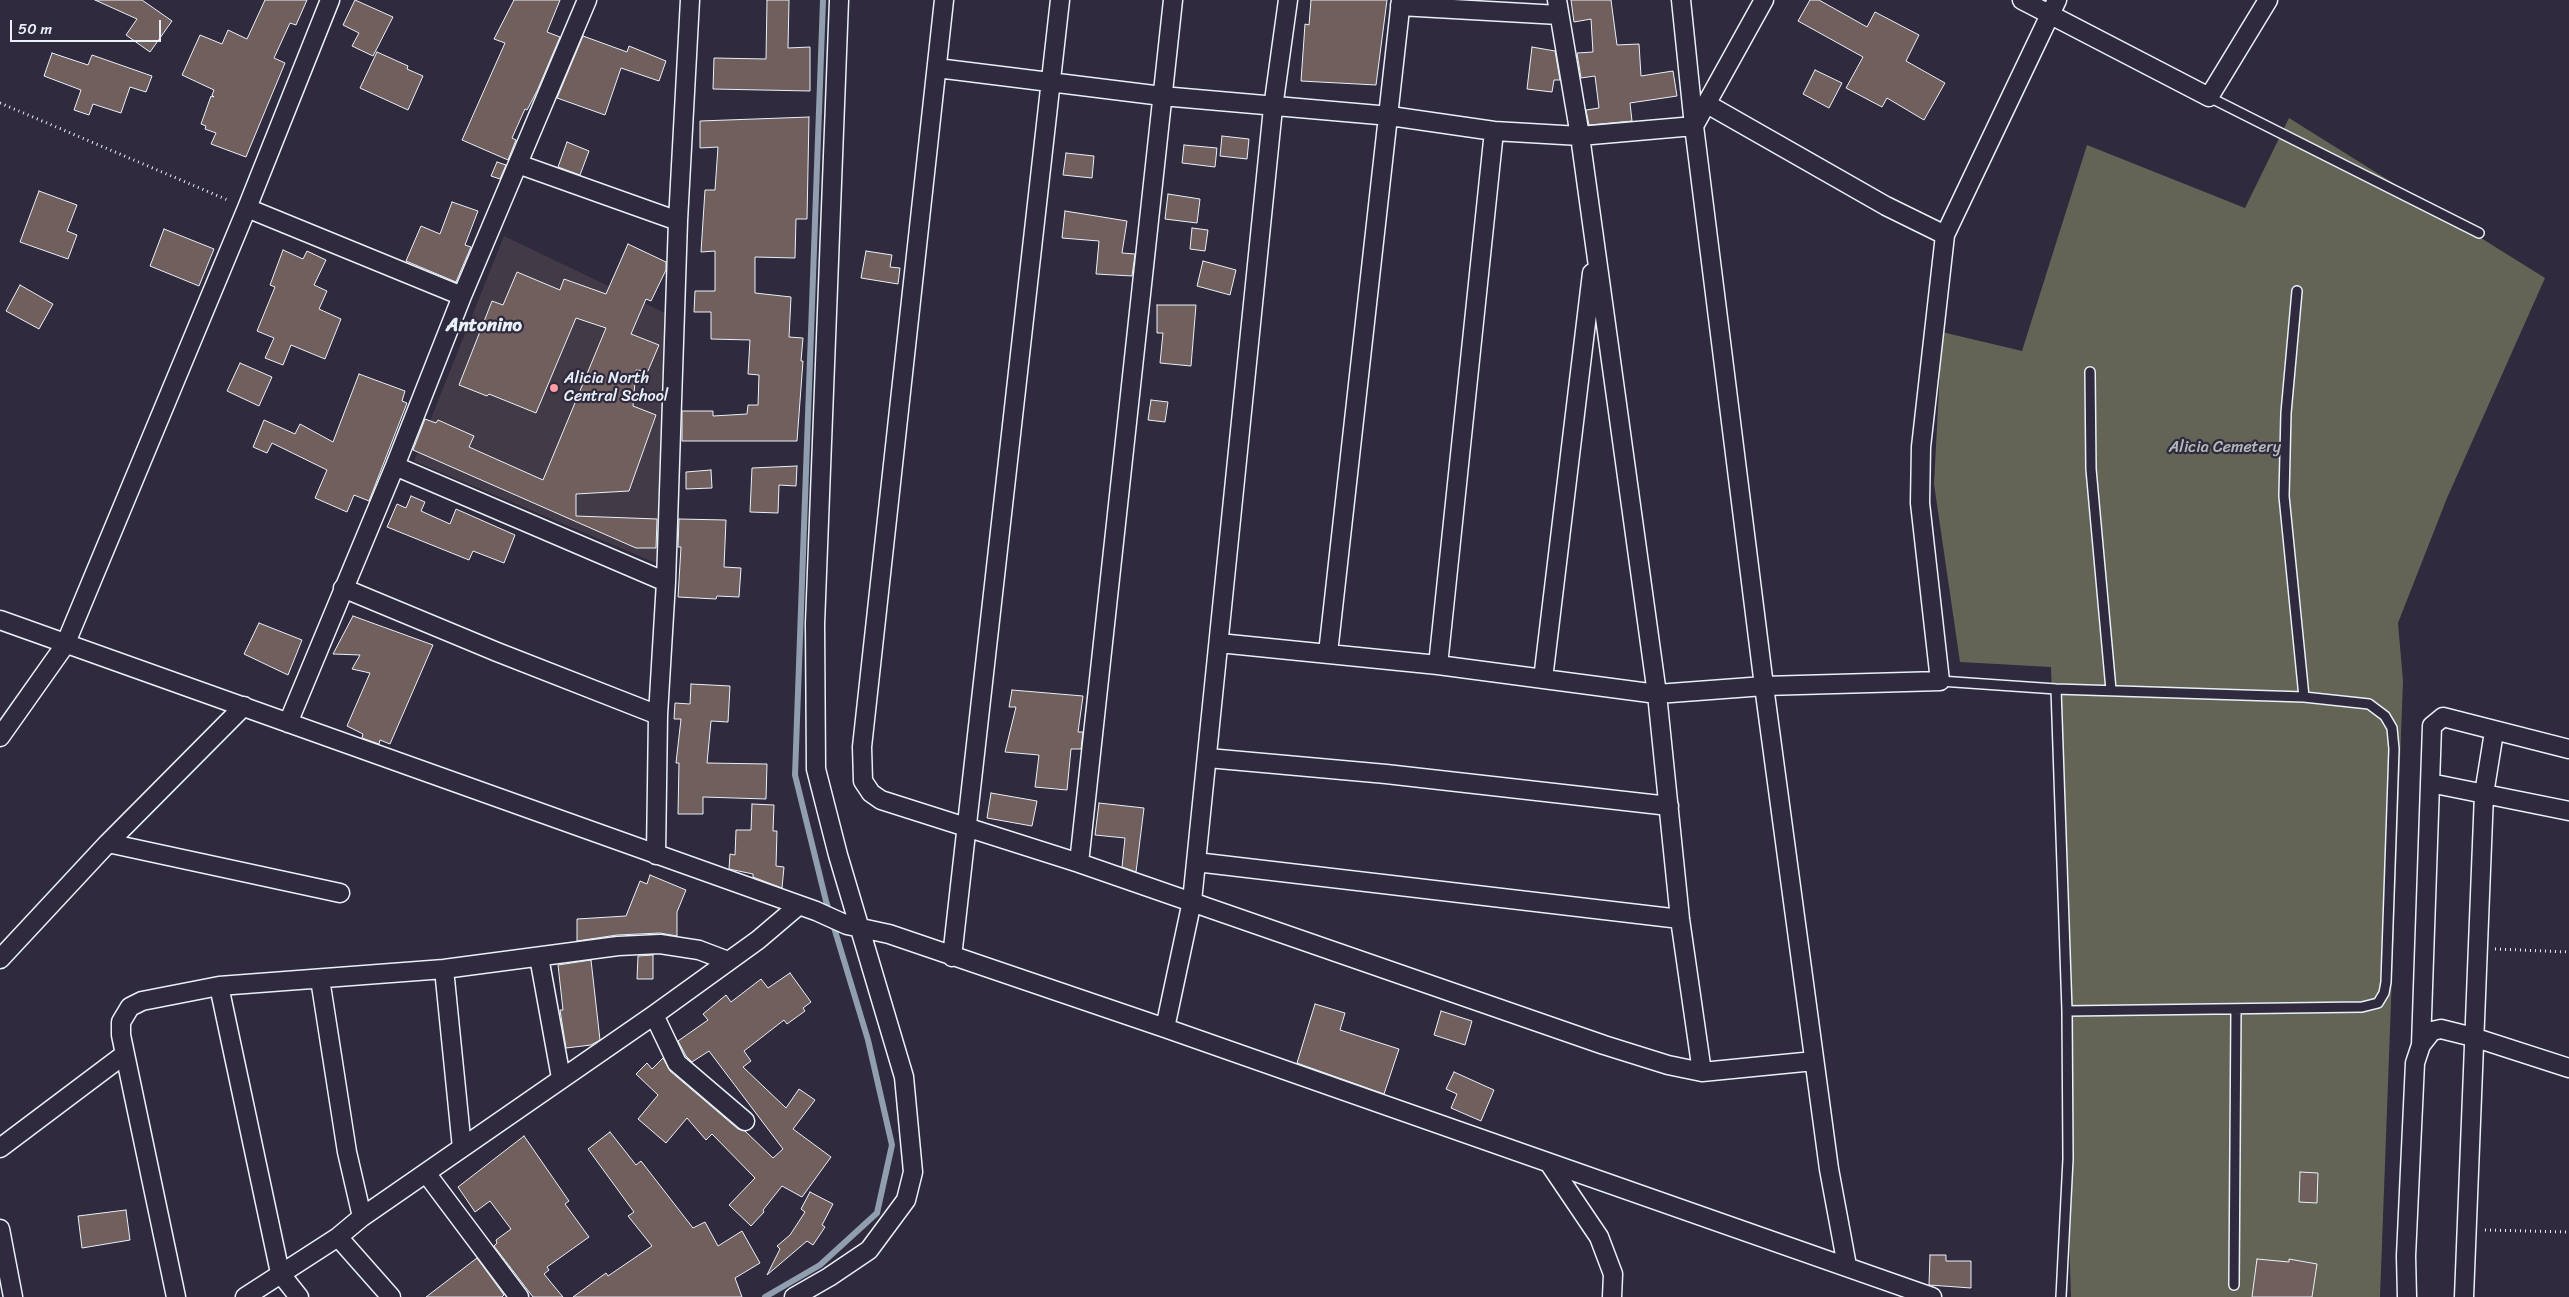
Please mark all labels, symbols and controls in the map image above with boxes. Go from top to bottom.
scale bar [12,10,164,42]
text: 50 m [18,16,52,42]
district label: Antonino [446,315,522,337]
place label: Alicia North Central School [564,369,668,407]
marker: Alicia North Central School [548,382,560,394]
park label: Alicia Cemetery [2169,438,2281,458]

